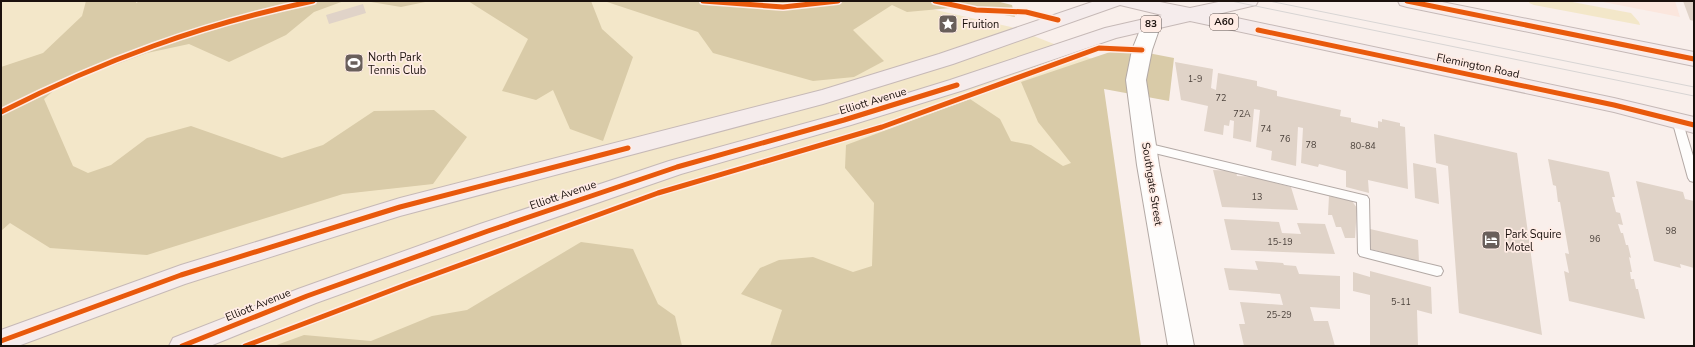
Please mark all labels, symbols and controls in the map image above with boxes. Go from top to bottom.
place icon: Fruition [937,13,959,35]
road number: A60 [1210,14,1238,30]
road number: 83 [1141,16,1161,32]
place label: Fruition [962,17,999,32]
place label: North Park Tennis Club [368,50,426,78]
street label: Flemington Road [1435,50,1521,82]
sports icon: North Park Tennis Club [343,52,365,74]
house number: 1-9 [1188,73,1202,85]
street label: Elliott Avenue [838,84,908,118]
house number: 72 [1216,92,1226,104]
house number: 72A [1233,108,1251,120]
house number: 74 [1261,123,1272,135]
house number: 76 [1280,133,1290,145]
house number: 78 [1306,139,1316,151]
house number: 80-84 [1350,140,1376,152]
street label: Southgate Street [1138,141,1166,227]
street label: Elliott Avenue [528,177,598,213]
house number: 13 [1252,191,1262,203]
house number: 98 [1666,225,1676,237]
place label: Park Squire Motel [1505,227,1562,255]
hotel icon: Park Squire Motel [1480,229,1502,251]
house number: 96 [1590,233,1600,245]
house number: 15-19 [1267,236,1293,248]
street label: Elliott Avenue [223,285,293,325]
house number: 5-11 [1391,296,1411,308]
house number: 25-29 [1266,309,1292,321]

